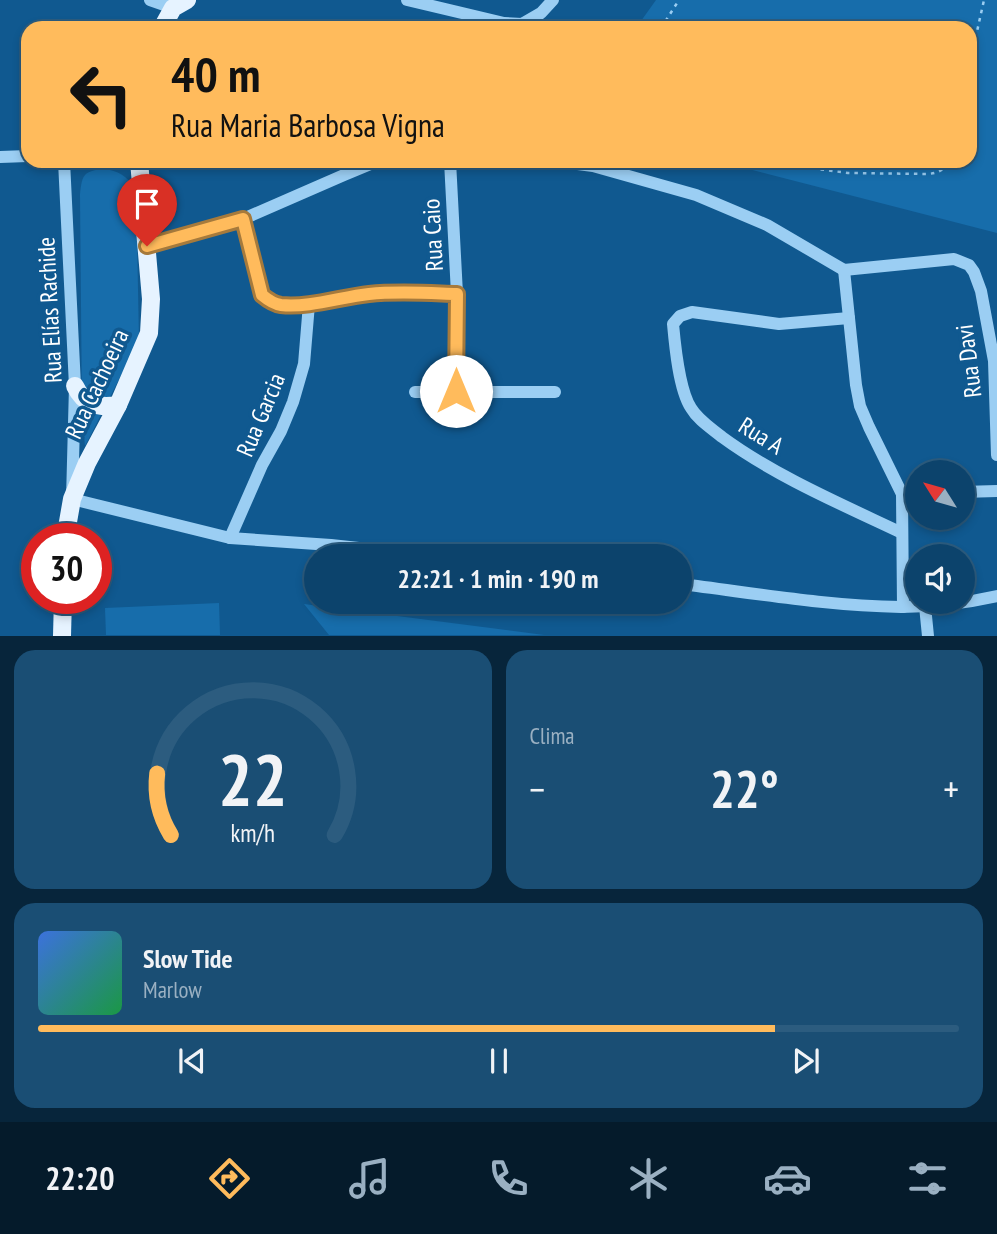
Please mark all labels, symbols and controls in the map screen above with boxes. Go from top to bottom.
text: 40 m [171,42,260,106]
icon: left [56,49,147,140]
text: Rua Maria Barbosa Vigna [171,104,445,146]
pin [117,174,177,246]
icon: arrive [128,185,166,223]
street label: Rua Caio [415,198,450,272]
street label: Rua Elías Rachide [30,236,69,384]
street label: Rua Davi [949,323,988,399]
street label: Rua Cachoeira [58,324,135,444]
position arrow [419,354,493,428]
street label: Rua Garcia [229,368,292,461]
street label: Rua A [733,410,790,462]
north arrow [905,460,975,530]
map controls [905,460,975,614]
speed limit sign: 30 [21,523,112,614]
button: sound [905,544,975,614]
text: 22:21 · 1 min · 190 m [398,562,598,595]
text: Clima [530,721,575,750]
text: 22 [218,732,288,826]
text: 22° [710,755,779,822]
text: − [530,764,545,813]
text: + [943,764,959,813]
text: km/h [231,817,275,849]
text: Slow Tide [143,942,233,975]
text: Marlow [143,975,202,1004]
icon: previous [173,1042,211,1080]
icon: pause [480,1042,518,1080]
icon: next [787,1042,825,1080]
icon: directions [205,1154,254,1203]
icon: music [345,1154,394,1203]
icon: phone [484,1154,533,1203]
icon: climate [624,1154,673,1203]
icon: car [763,1154,812,1203]
icon: filters [903,1154,952,1203]
text: 22:20 [45,1157,114,1199]

